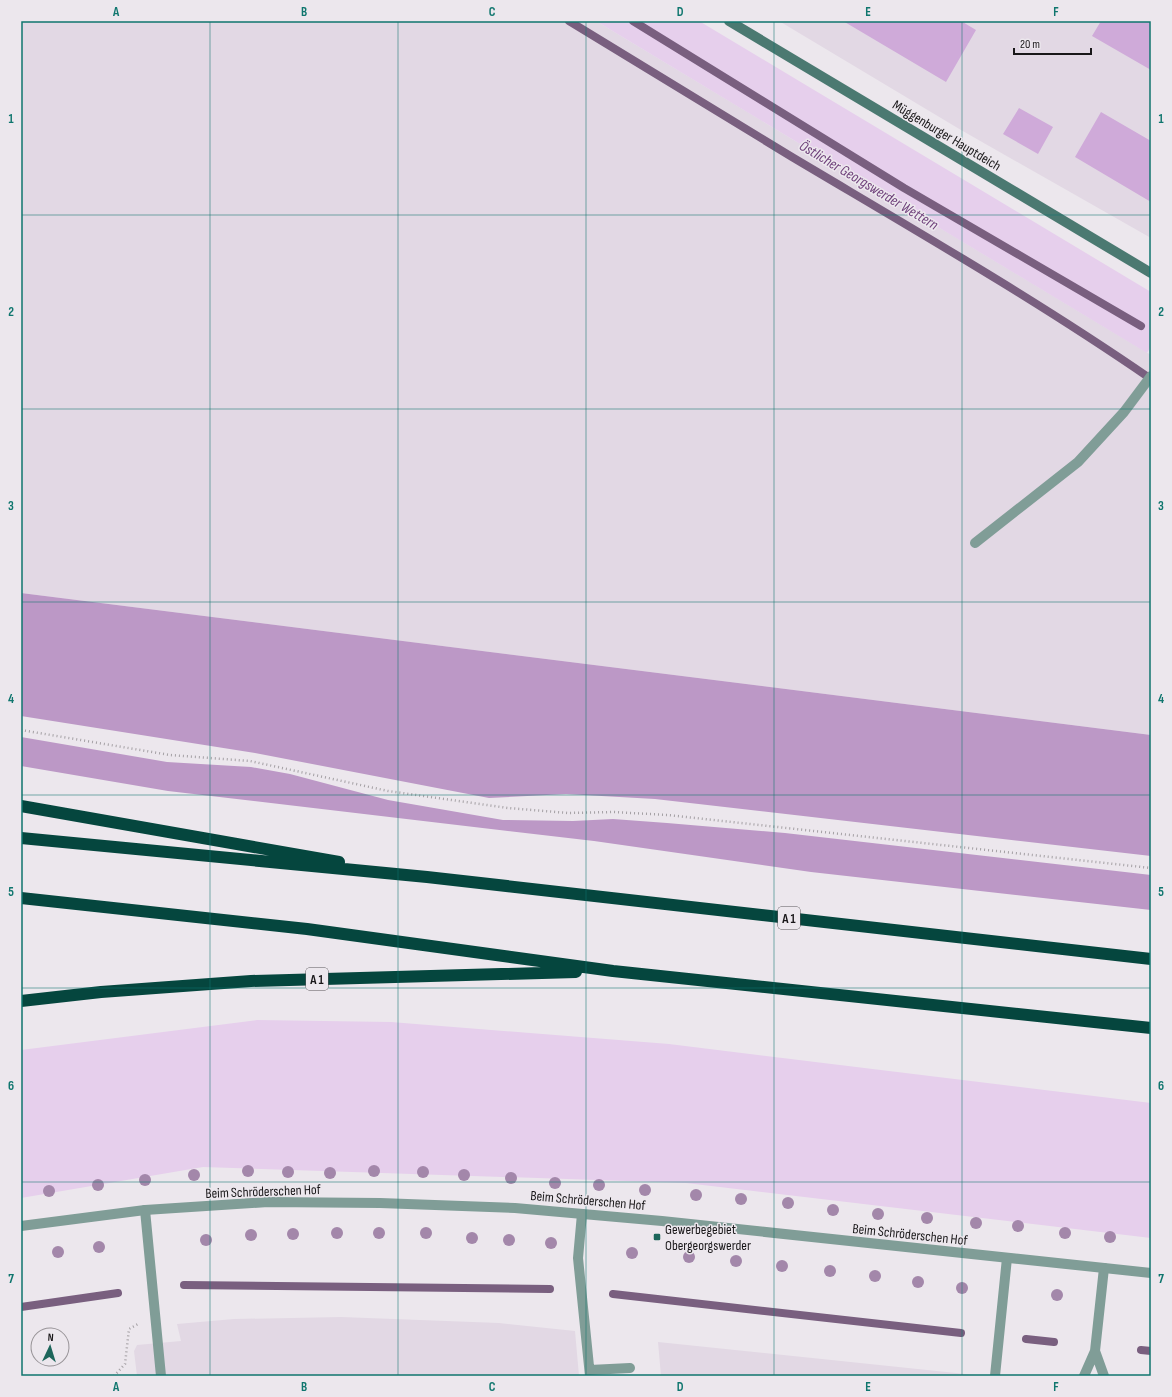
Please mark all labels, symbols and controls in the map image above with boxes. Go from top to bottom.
text: A [112,4,120,20]
text: B [301,4,307,20]
text: C [489,4,496,20]
text: D [677,4,684,20]
text: E [865,4,871,20]
text: F [1053,4,1059,20]
scale bar [1014,30,1091,56]
text: 20 m [1020,37,1040,52]
street label: Müggenburger Hauptdeich [889,96,1004,175]
text: 1 [8,111,14,127]
text: 1 [1158,111,1164,127]
water label: Östlicher Georgswerder Wettern [796,136,942,234]
text: 2 [8,304,14,320]
text: 2 [1158,304,1164,320]
text: 3 [8,498,14,514]
text: 3 [1158,498,1164,514]
text: 4 [8,691,14,707]
text: 4 [1158,691,1164,707]
text: 5 [8,884,14,900]
text: 5 [1158,884,1164,900]
road number: A 1 [778,907,800,929]
road number: A 1 [306,968,328,990]
text: 6 [8,1078,14,1094]
text: 6 [1158,1078,1164,1094]
street label: Beim Schröderschen Hof [205,1181,322,1202]
street label: Beim Schröderschen Hof [530,1187,647,1214]
street label: Beim Schröderschen Hof [852,1220,969,1249]
place label: Gewerbegebiet Obergeorgswerder [665,1221,751,1254]
marker: Gewerbegebiet Obergeorgswerder [652,1232,662,1242]
text: 7 [8,1271,14,1287]
text: 7 [1158,1271,1164,1287]
north arrow [30,1327,70,1367]
text: N [47,1331,54,1344]
text: A [112,1379,120,1395]
text: B [301,1379,307,1395]
text: C [489,1379,496,1395]
text: D [677,1379,684,1395]
text: E [865,1379,871,1395]
text: F [1053,1379,1059,1395]

